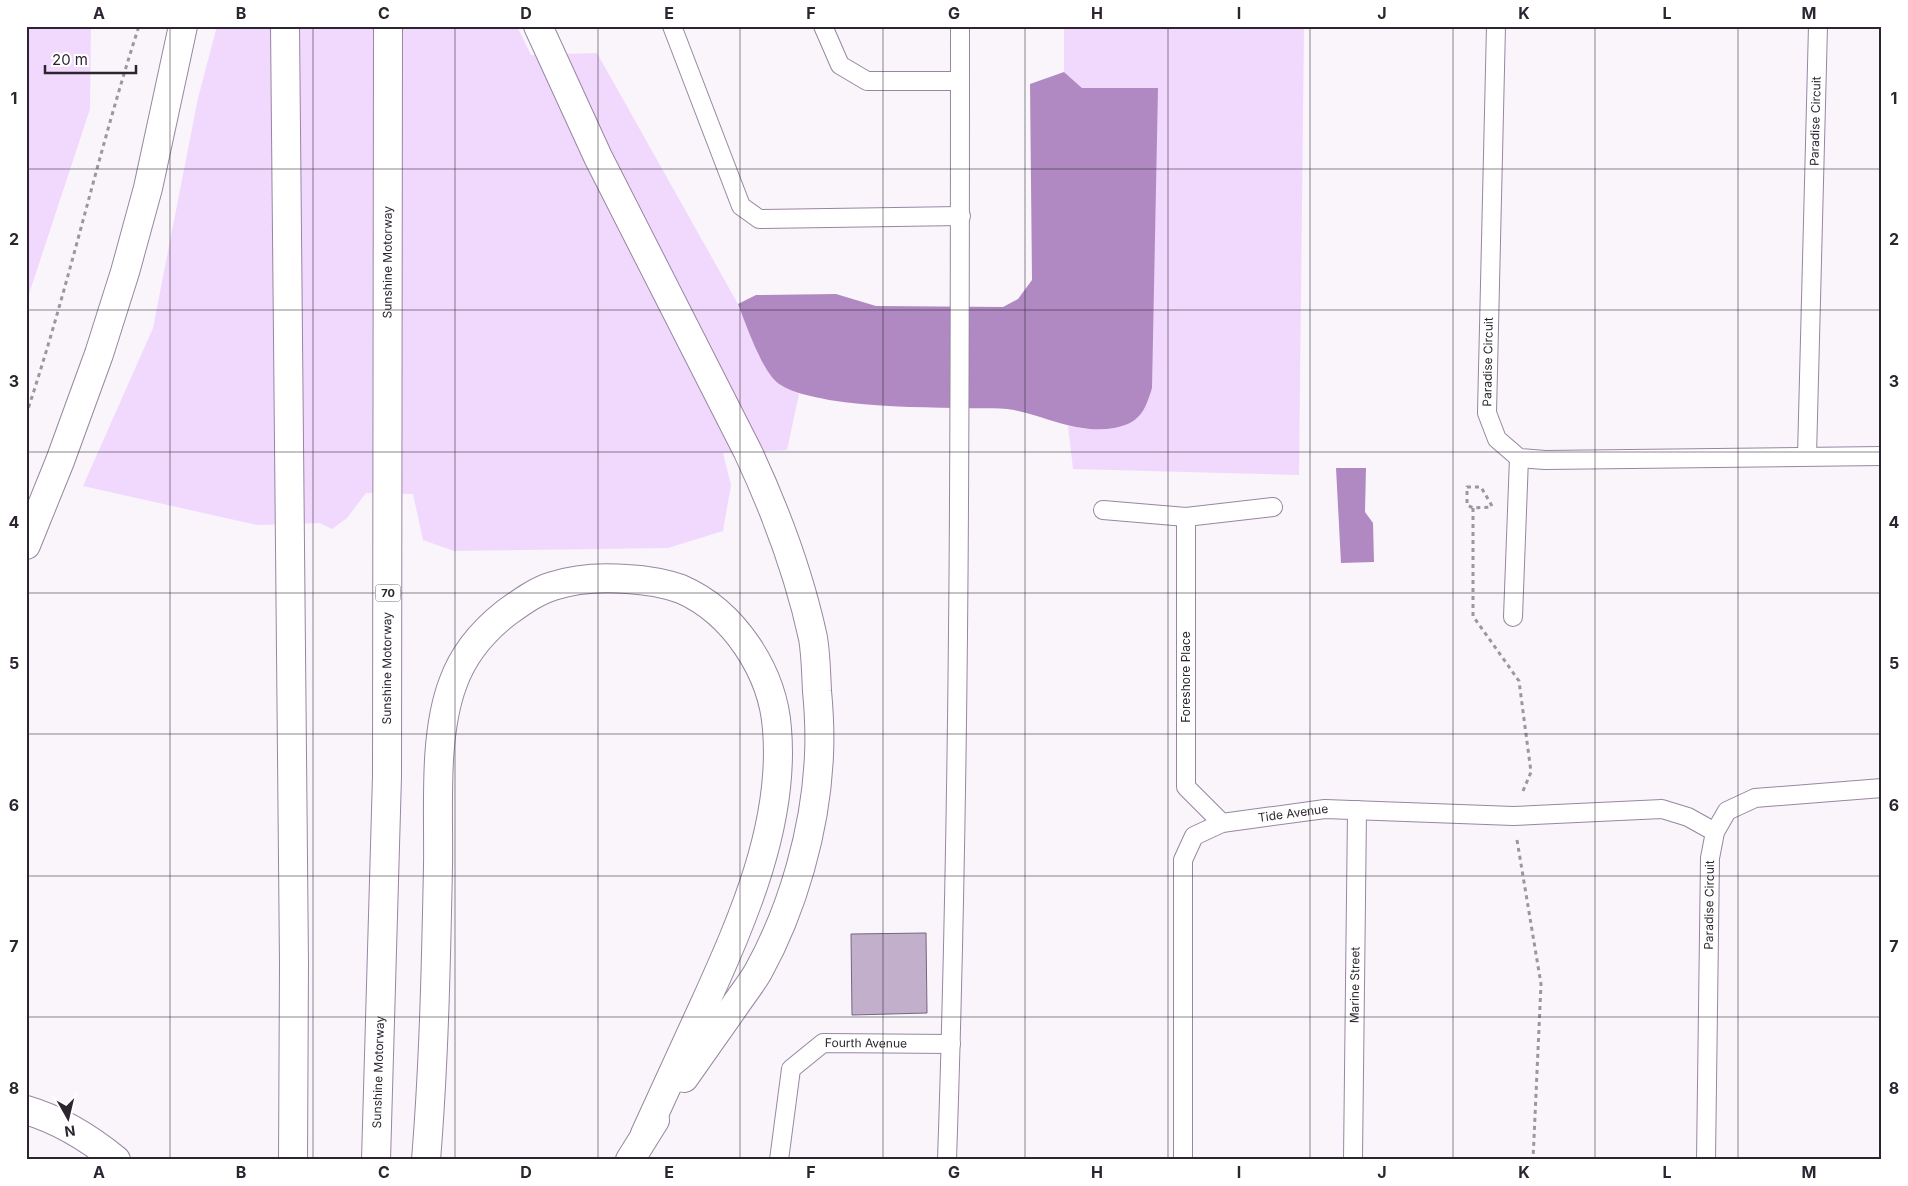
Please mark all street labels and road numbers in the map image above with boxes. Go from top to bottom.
street label: Paradise Circuit [1806,76,1824,166]
street label: Sunshine Motorway [380,206,395,318]
street label: Paradise Circuit [1479,317,1496,407]
road number: 70 [376,584,400,602]
street label: Sunshine Motorway [379,612,394,724]
street label: Foreshore Place [1178,631,1193,723]
street label: Tide Avenue [1257,801,1329,825]
street label: Paradise Circuit [1701,860,1717,950]
street label: Marine Street [1347,947,1362,1023]
street label: Sunshine Motorway [369,1015,387,1128]
street label: Fourth Avenue [825,1035,907,1051]

